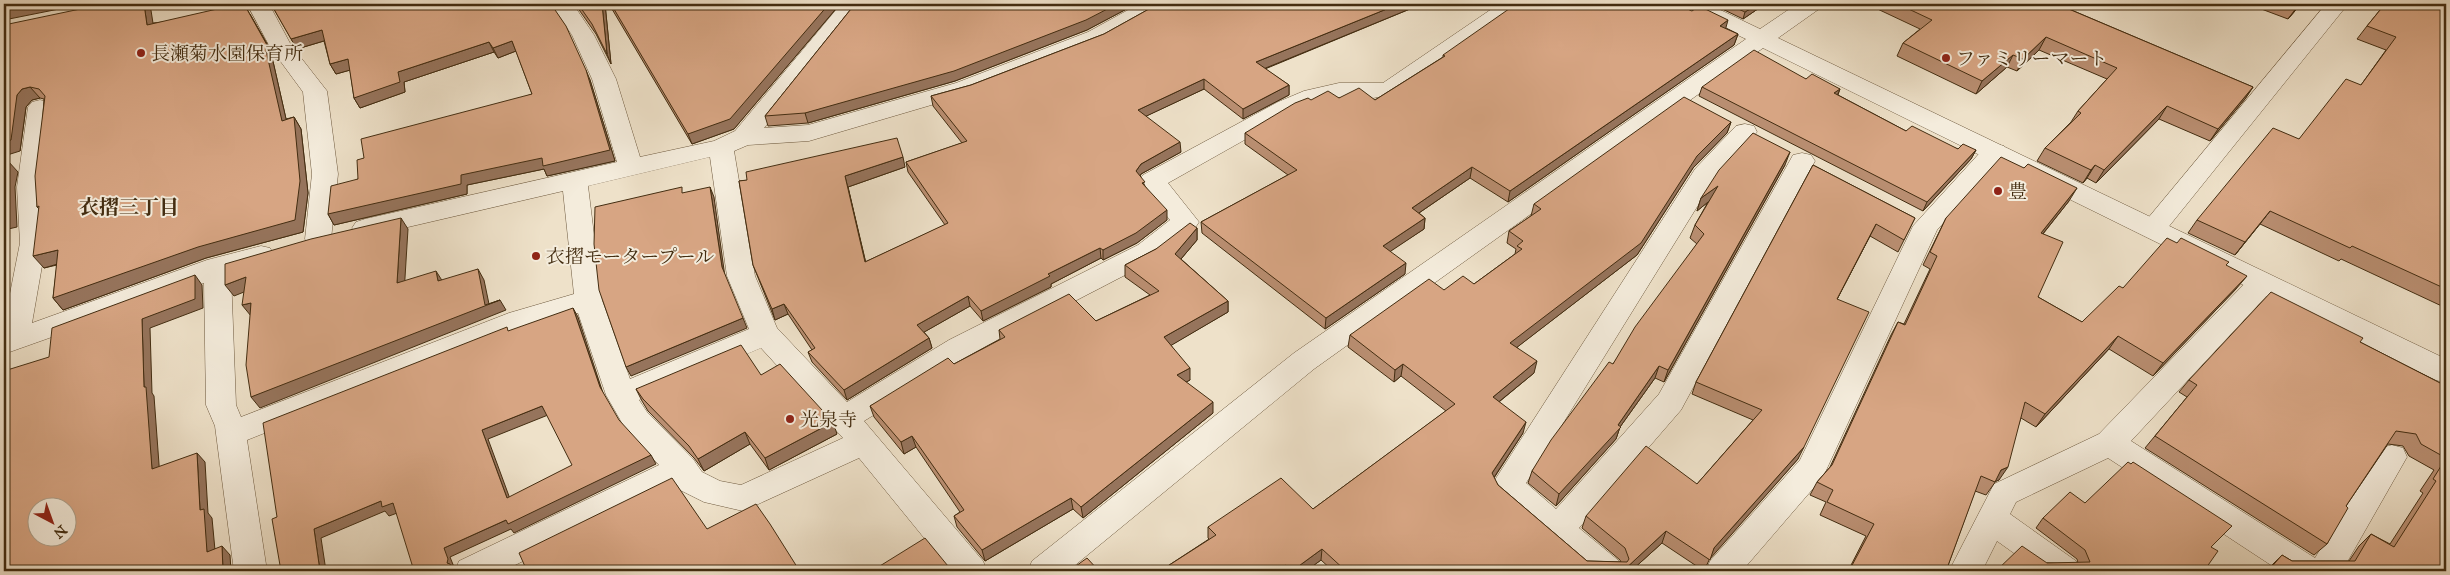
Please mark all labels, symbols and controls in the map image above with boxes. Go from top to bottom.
place label: 長瀬菊水園保育所 [151,42,303,65]
marker: 長瀬菊水園保育所 [135,47,147,59]
place label: ファミリーマート [1956,47,2108,70]
marker: ファミリーマート [1940,52,1952,64]
place label: 豊 [2008,180,2027,203]
marker: 豊 [1992,185,2004,197]
district label: 衣摺三丁目 [79,195,179,219]
place label: 衣摺モータープール [546,245,714,268]
marker: 衣摺モータープール [530,250,542,262]
place label: 光泉寺 [800,408,857,431]
marker: 光泉寺 [784,413,796,425]
north arrow [28,498,78,548]
text: N [50,521,70,542]

